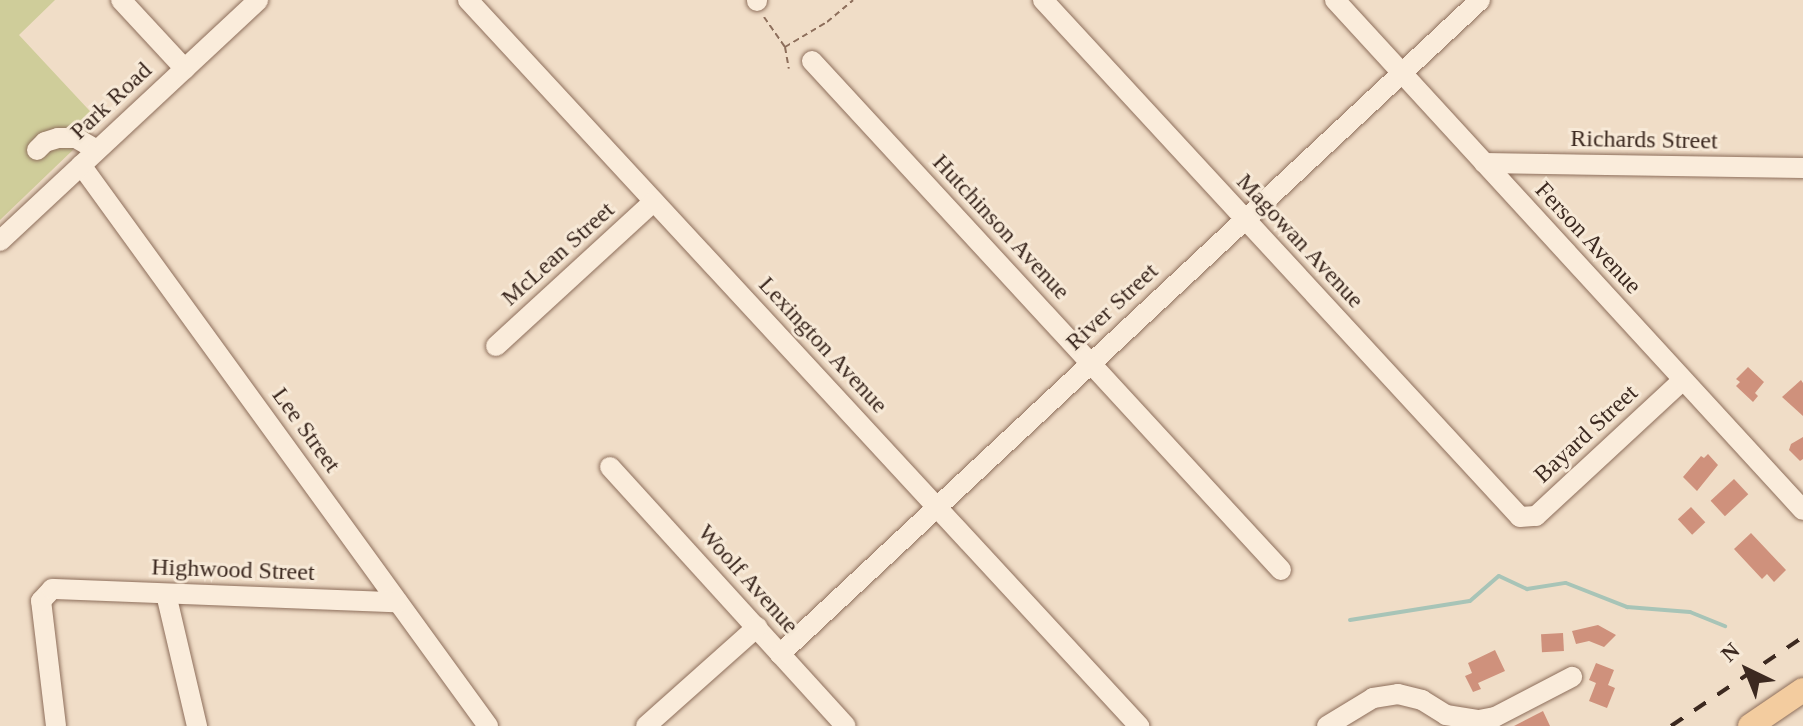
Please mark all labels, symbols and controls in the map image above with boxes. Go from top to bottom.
street label: Park Road [64,56,158,146]
street label: Richards Street [1570,124,1718,156]
street label: Hutchinson Avenue [926,148,1076,306]
street label: Magowan Avenue [1230,167,1370,315]
street label: Ferson Avenue [1528,175,1648,301]
street label: McLean Street [496,196,620,312]
street label: River Street [1060,257,1164,357]
street label: Lexington Avenue [752,270,894,420]
street label: Bayard Street [1528,379,1644,489]
street label: Lee Street [266,382,346,478]
street label: Woolf Avenue [691,518,805,640]
street label: Highwood Street [151,553,315,587]
north arrow [1707,630,1787,710]
text: N [1716,638,1745,667]

